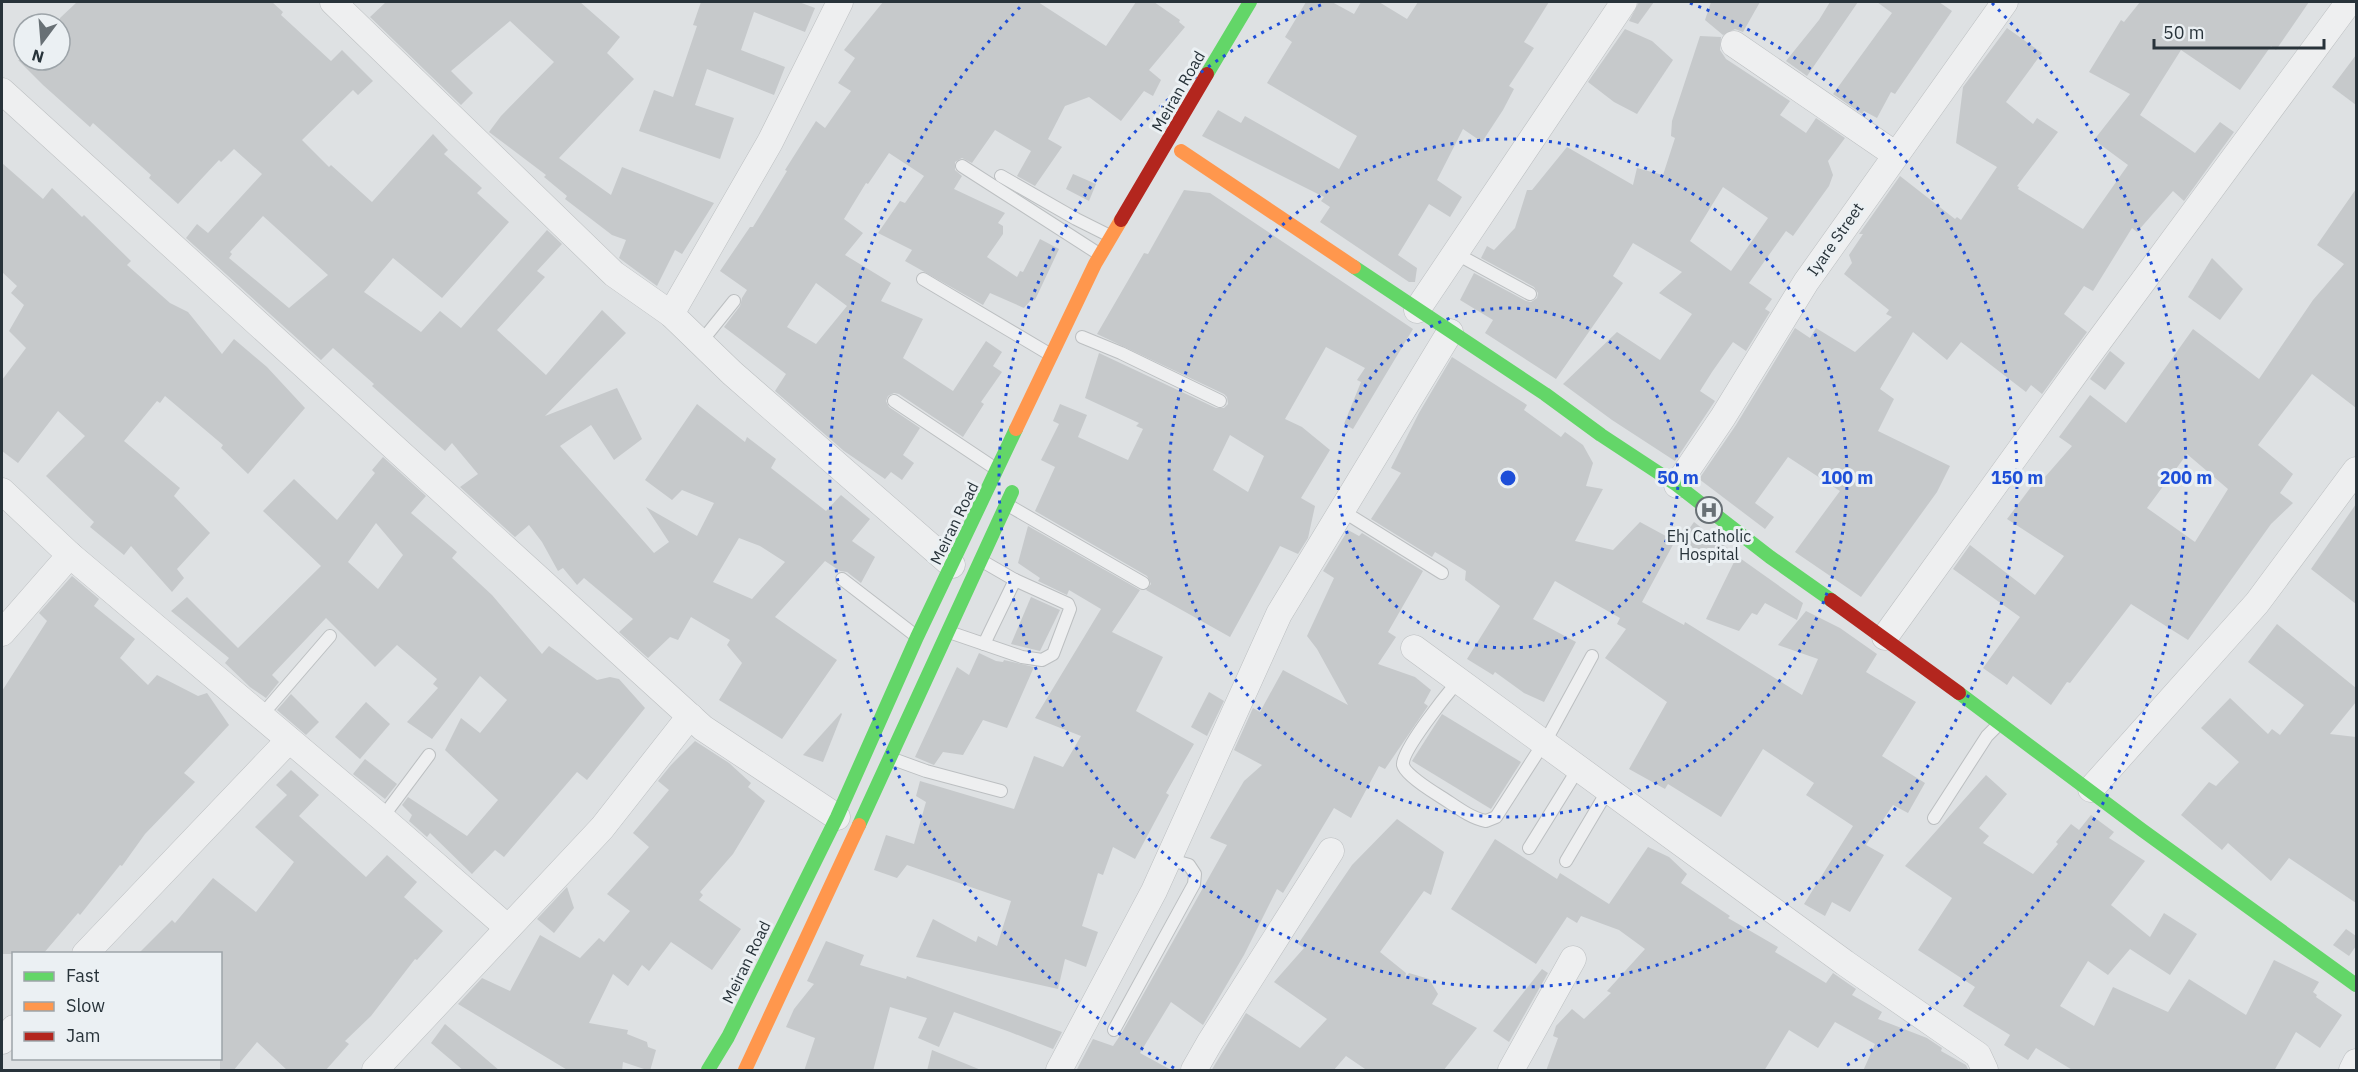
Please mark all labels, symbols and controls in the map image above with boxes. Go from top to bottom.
north arrow [12,12,72,72]
scale bar [2154,12,2324,50]
text: 50 m [2163,21,2205,44]
text: N [30,45,46,68]
street label: Meiran Road [1147,47,1209,135]
street label: Iyare Street [1802,198,1868,280]
text: 50 m [1657,466,1699,489]
text: 100 m [1821,466,1873,489]
text: 150 m [1991,466,2043,489]
text: 200 m [2160,466,2212,489]
centre of rings [1498,468,1518,488]
street label: Meiran Road [925,478,983,568]
hospital icon: Ehj Catholic Hospital [1694,495,1724,525]
place label: Ehj Catholic Hospital [1667,526,1751,564]
street label: Meiran Road [717,917,775,1007]
legend [12,952,222,1060]
text: Fast [66,964,100,987]
text: Slow [66,994,105,1017]
text: Jam [66,1024,101,1047]

